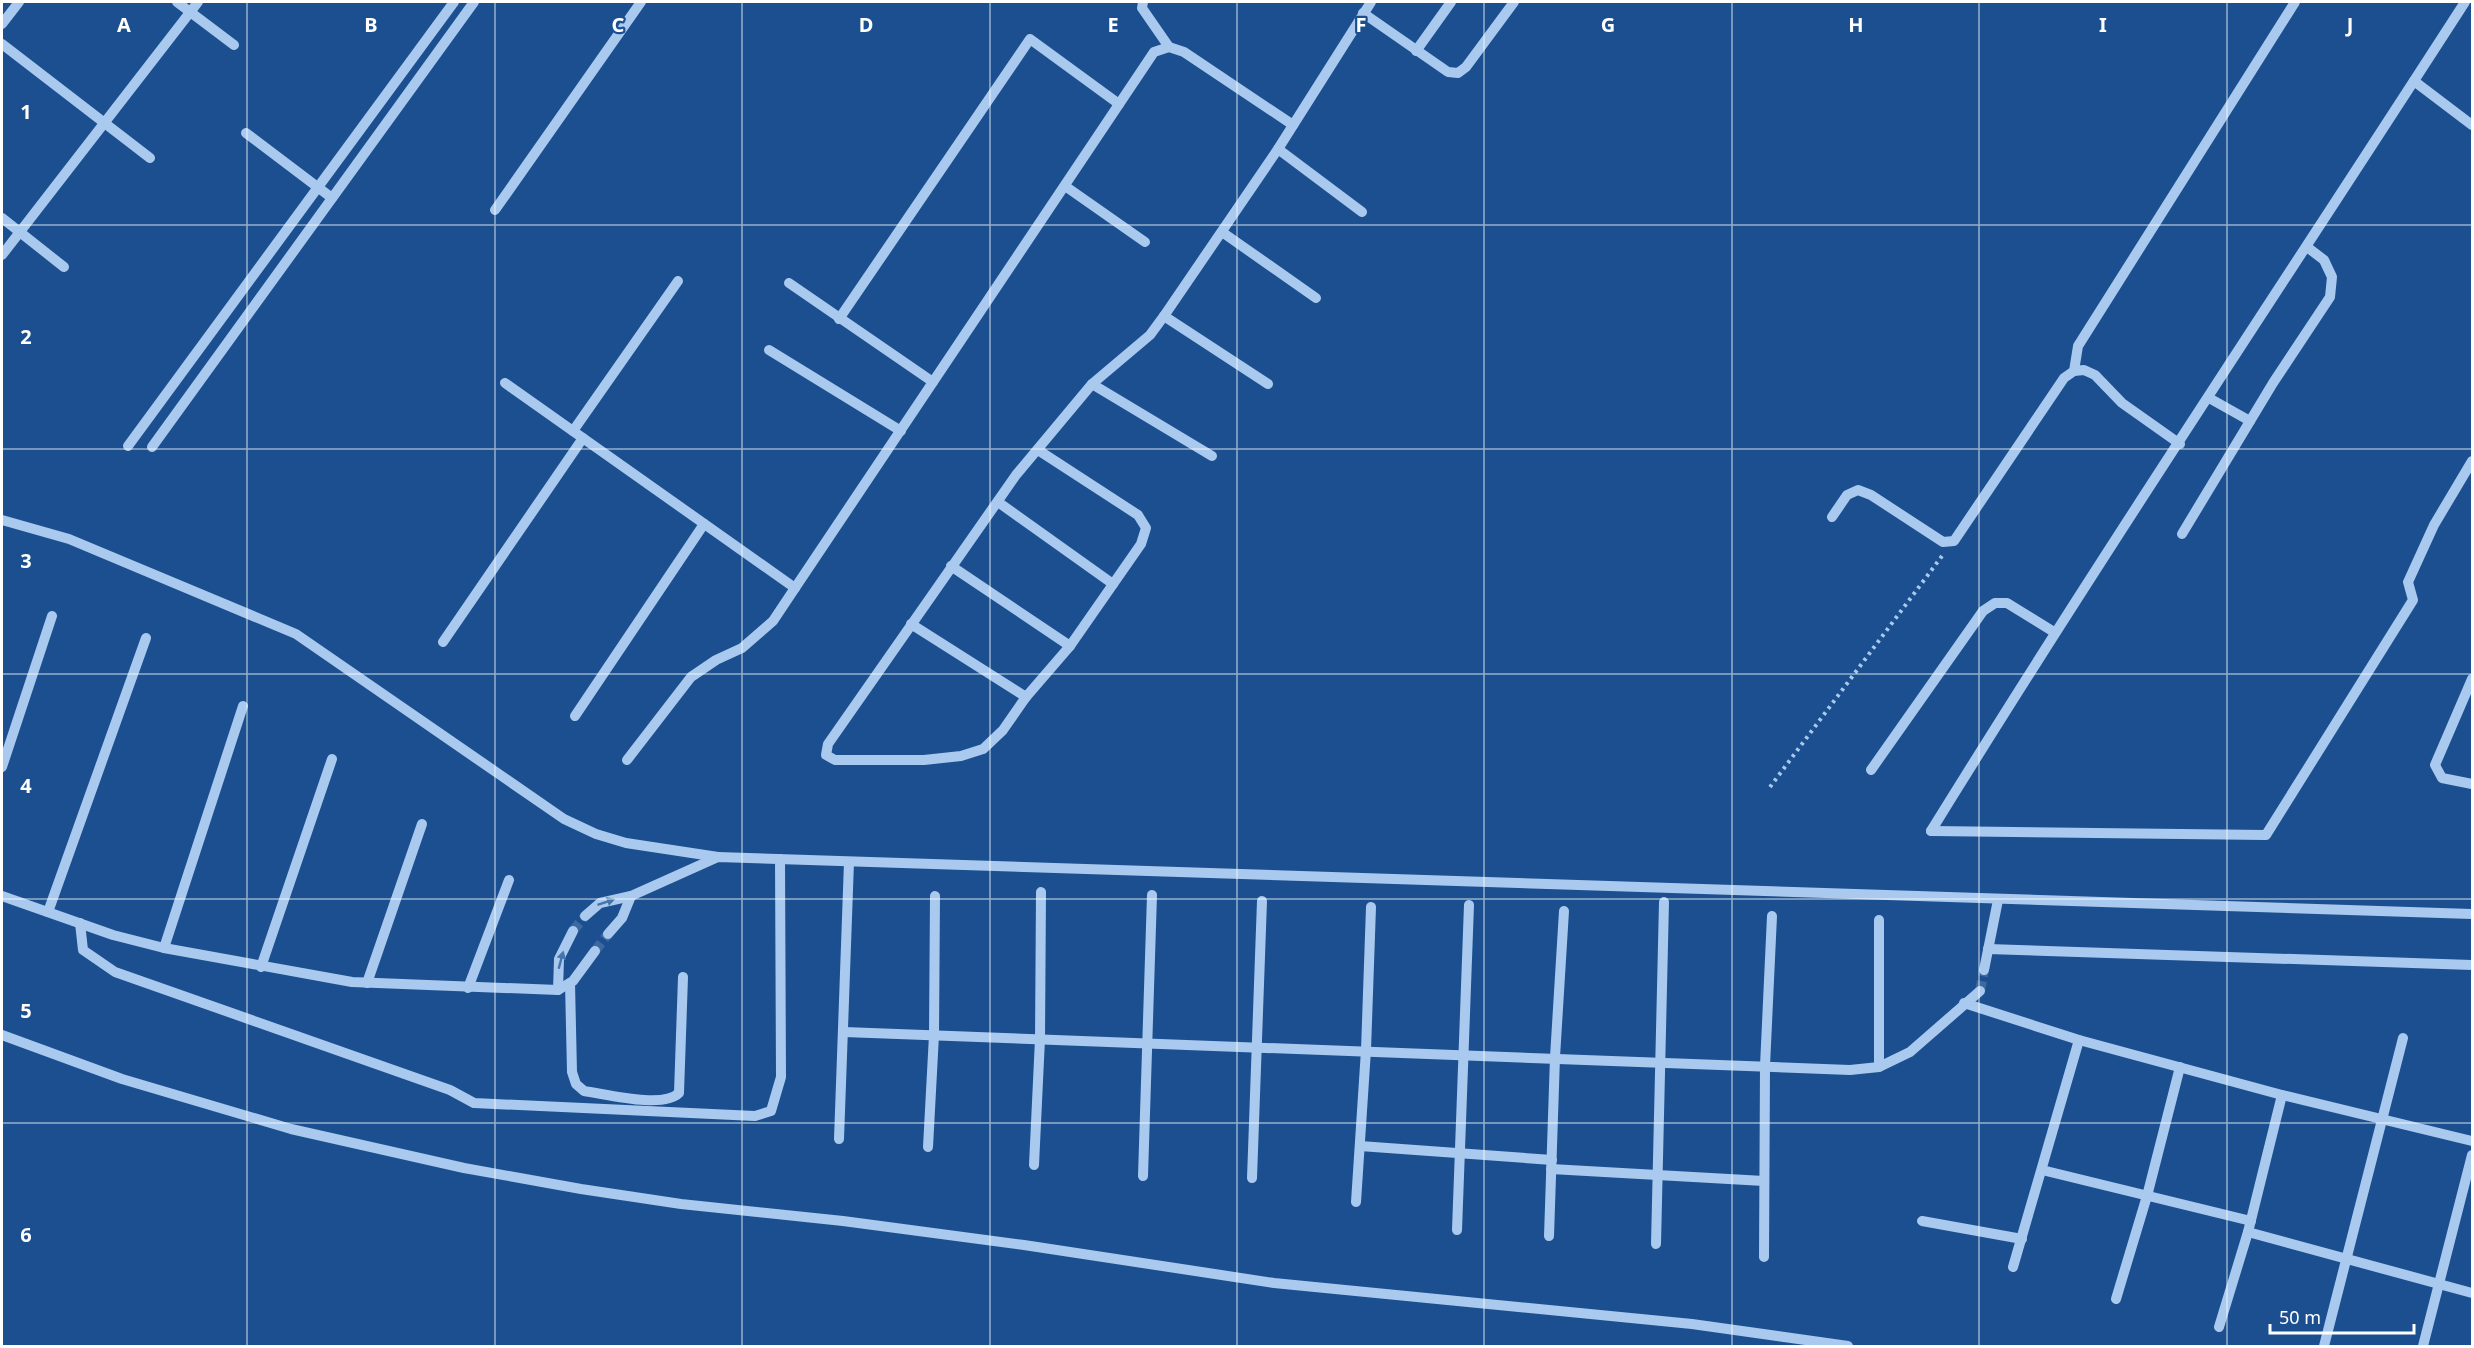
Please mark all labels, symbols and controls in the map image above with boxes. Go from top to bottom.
text: A [117,11,131,38]
text: B [364,11,378,38]
text: C [612,11,625,38]
text: D [859,11,873,38]
text: E [1107,11,1119,38]
text: F [1356,11,1366,38]
text: G [1601,11,1615,38]
text: H [1848,11,1864,38]
text: I [2099,11,2107,38]
text: J [2345,11,2353,38]
text: 1 [20,98,32,125]
text: 2 [20,323,32,350]
text: 3 [20,547,32,574]
text: 4 [20,772,32,799]
one-way arrow [597,897,615,907]
one-way arrow [556,951,566,969]
text: 5 [20,997,32,1024]
text: 6 [20,1221,32,1248]
scale bar [2270,1297,2414,1335]
text: 50 m [2279,1305,2321,1329]

